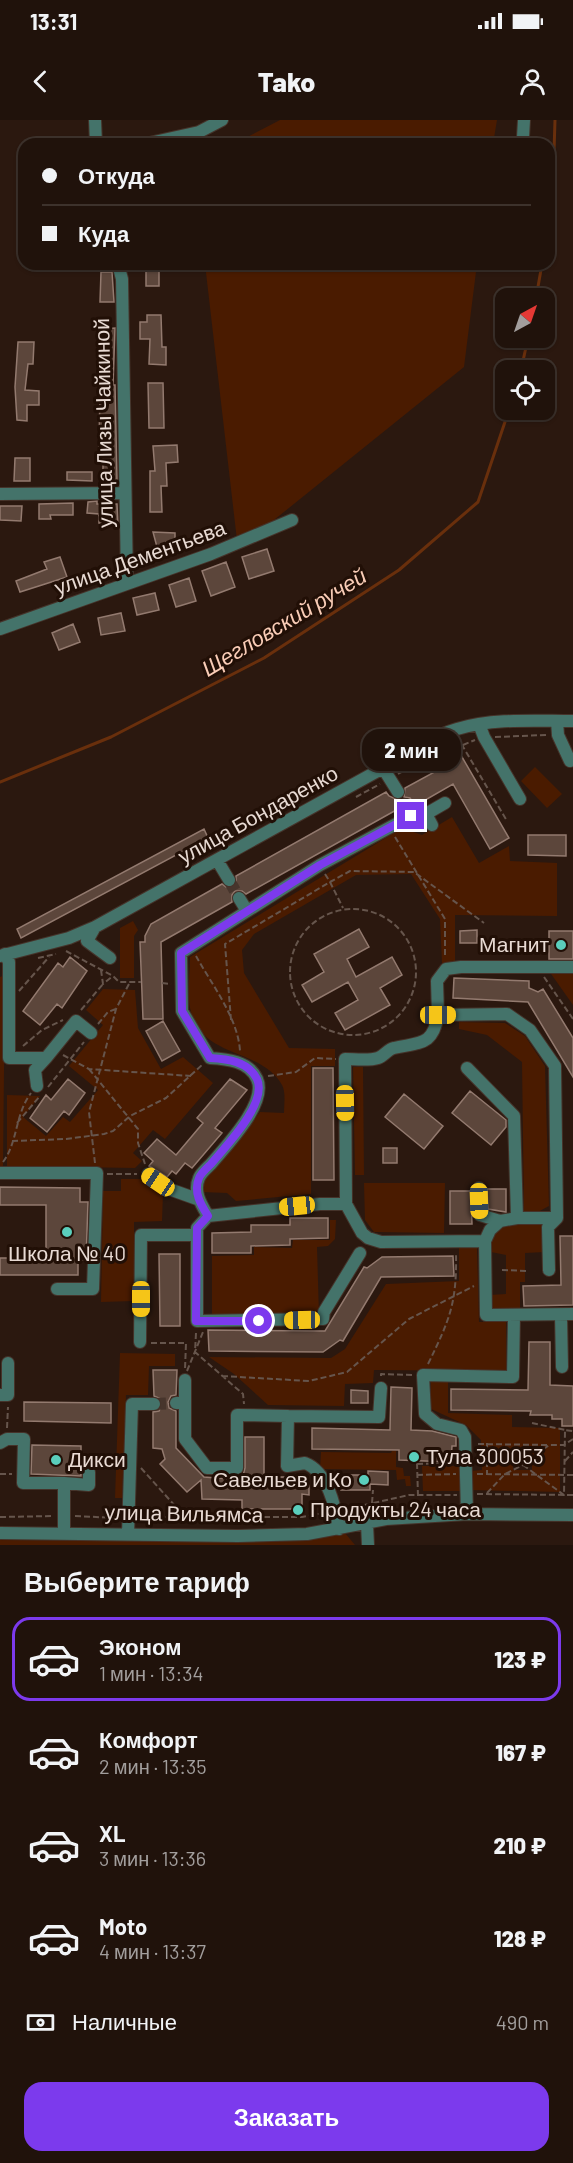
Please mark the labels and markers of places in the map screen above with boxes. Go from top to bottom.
place label: Магнит [479,931,549,956]
marker: Магнит [554,938,568,952]
marker: Школа № 40 [60,1225,74,1239]
place label: Школа № 40 [8,1240,126,1265]
place label: Тула 300053 [426,1443,544,1468]
place label: Дикси [68,1446,126,1471]
marker: Тула 300053 [407,1450,421,1464]
marker: Дикси [49,1453,63,1467]
place label: Савельев и Ко [213,1466,352,1491]
marker: Савельев и Ко [357,1473,371,1487]
place label: Продукты 24 часа [310,1496,481,1521]
marker: Продукты 24 часа [291,1503,305,1517]

